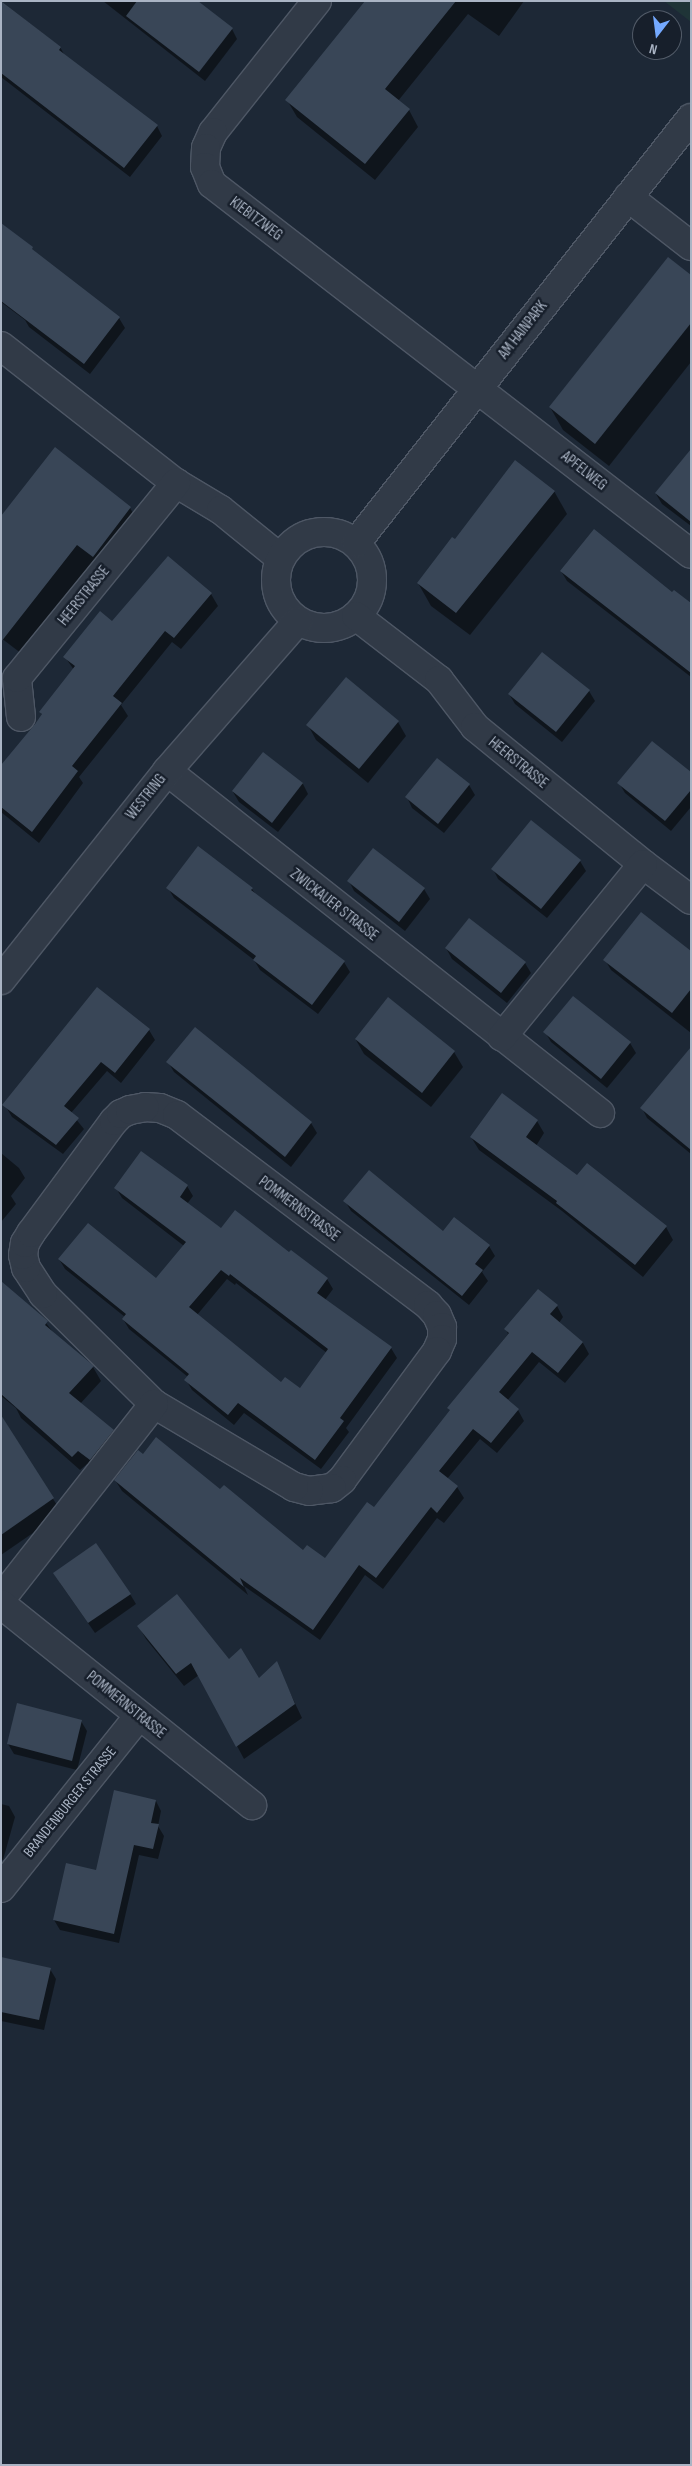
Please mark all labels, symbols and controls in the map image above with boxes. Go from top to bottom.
north arrow [632,10,682,60]
text: N [647,40,659,58]
street label: KIEBITZWEG [226,193,286,245]
street label: AM HAINPARK [495,297,551,363]
street label: APFELWEG [558,448,610,494]
street label: HEERSTRASSE [55,563,113,629]
street label: HEERSTRASSE [485,734,551,792]
street label: WESTRING [122,771,170,823]
street label: ZWICKAUER STRASSE [286,865,382,945]
street label: POMMERNSTRASSE [255,1173,343,1245]
street label: POMMERNSTRASSE [83,1668,169,1742]
street label: BRANDENBURGER STRASSE [20,1743,120,1861]

